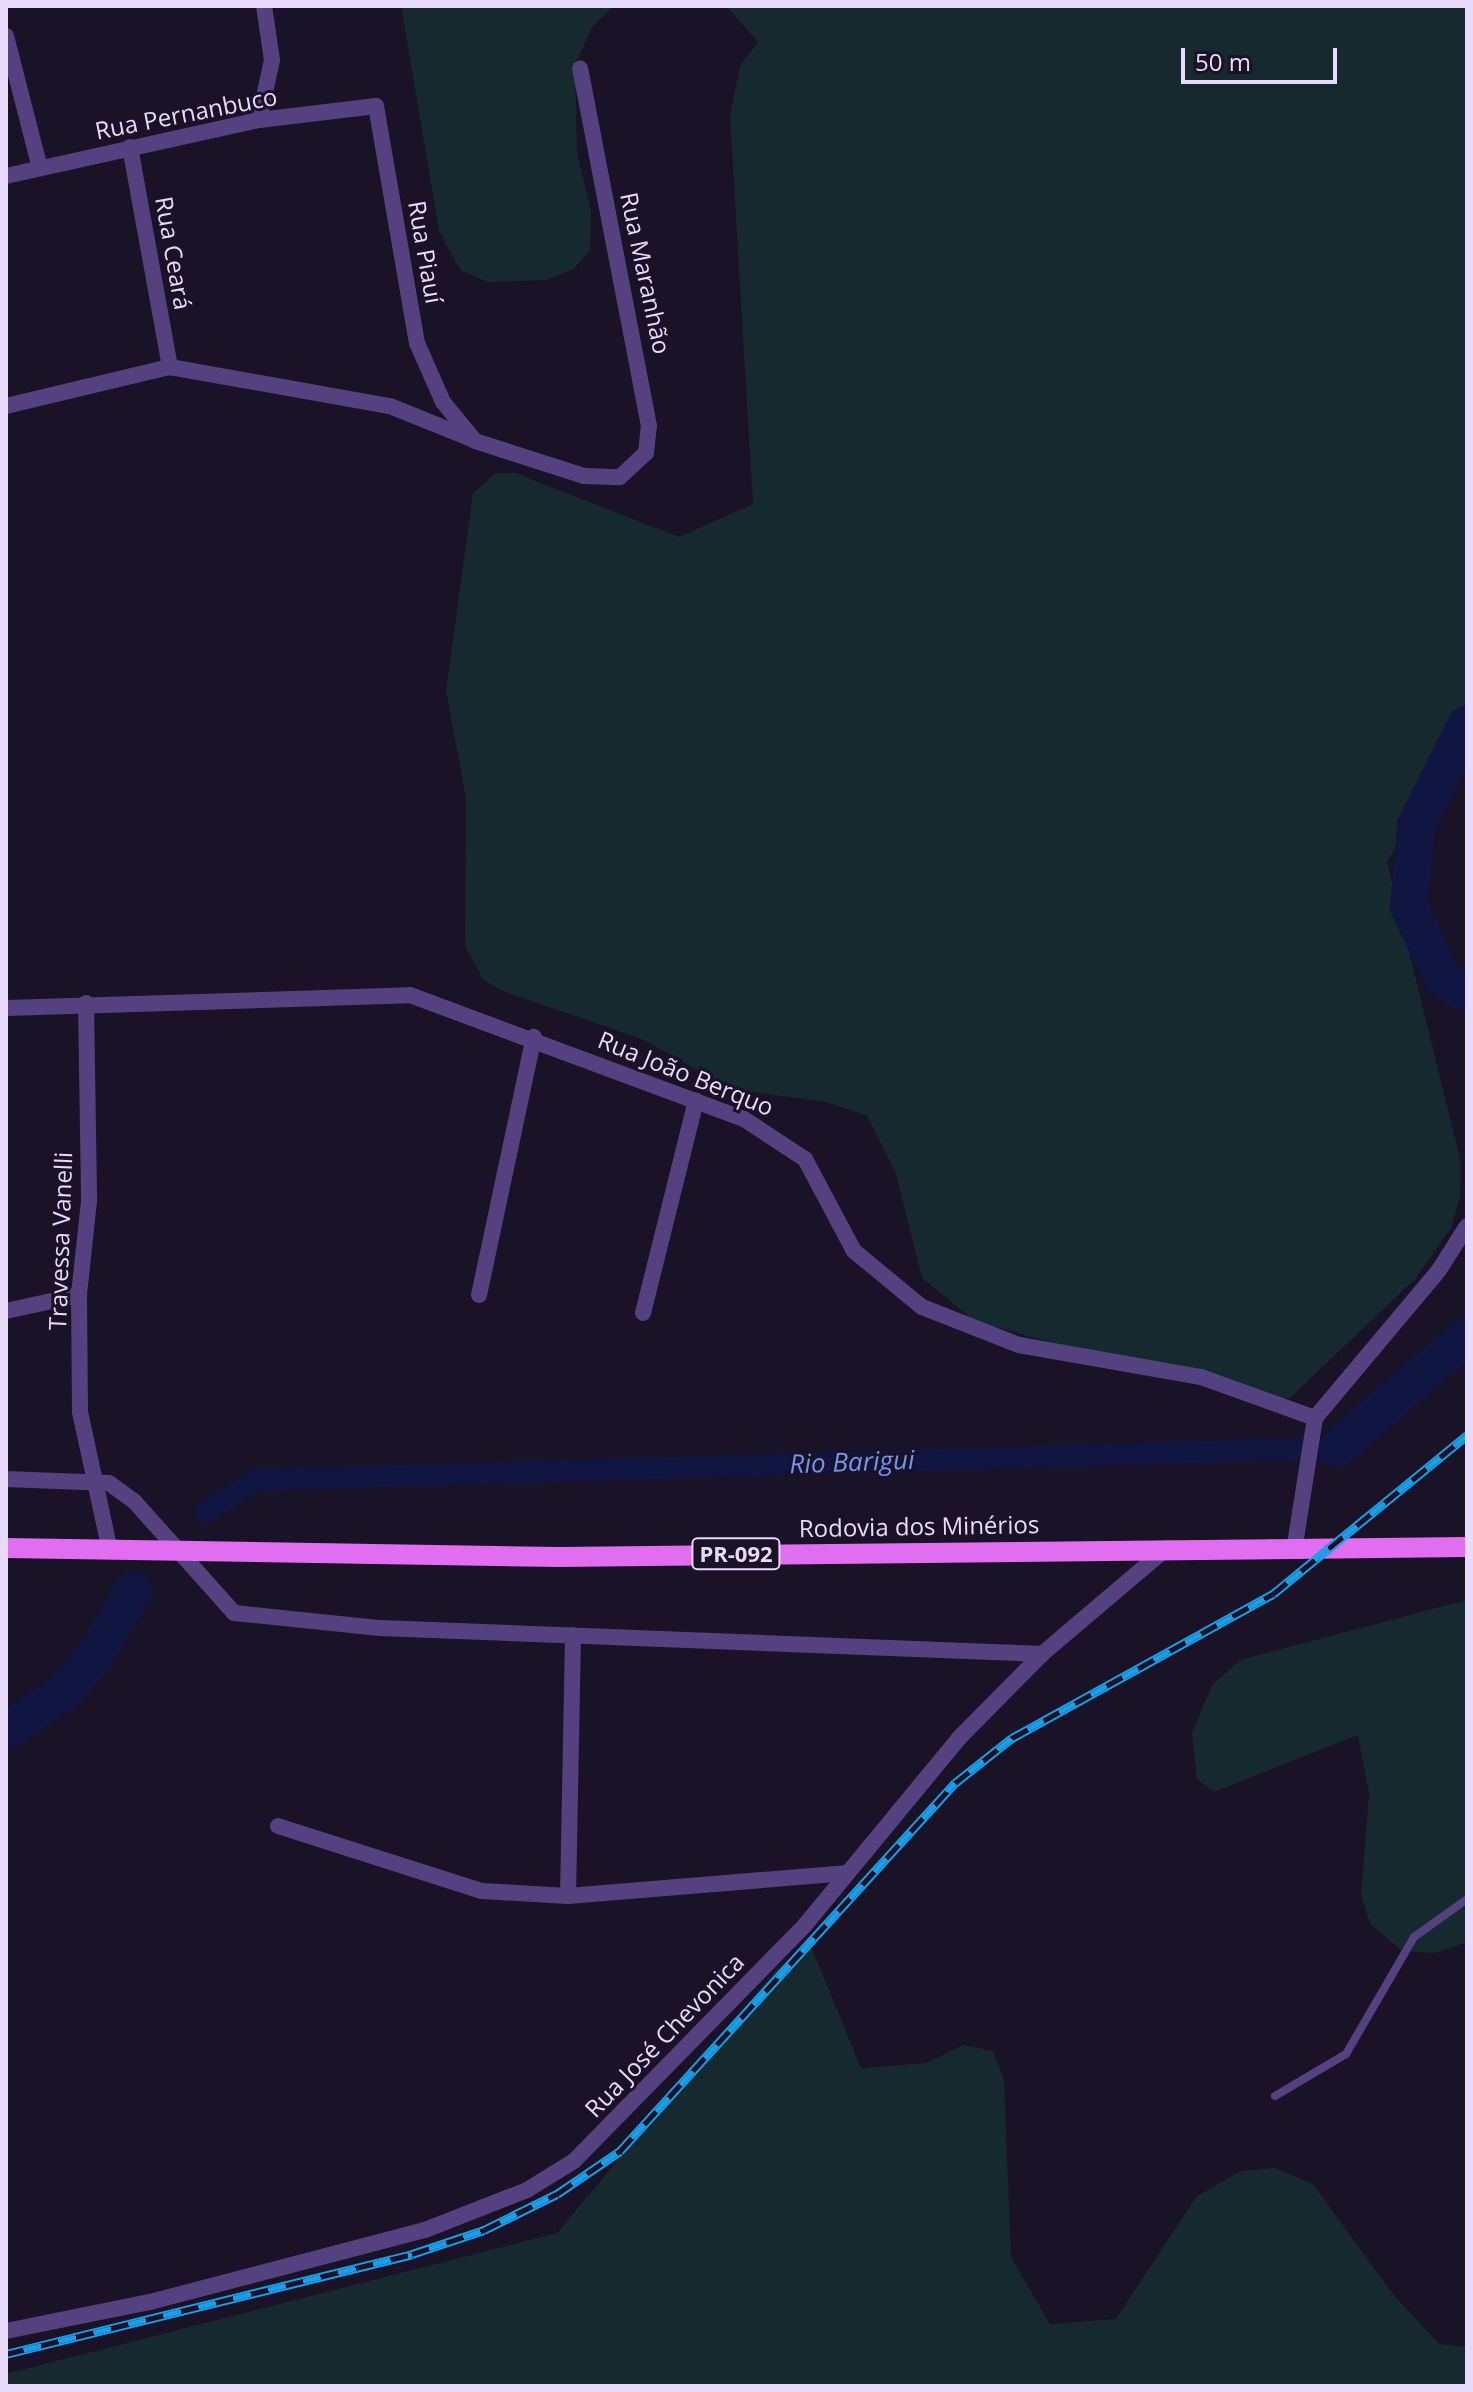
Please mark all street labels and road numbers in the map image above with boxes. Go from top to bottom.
street label: Rua Pernanbuco [92,81,280,145]
street label: Rua Maranhão [615,190,677,356]
street label: Rua Ceará [150,194,198,312]
street label: Rua Piauí [403,198,449,306]
street label: Rua João Berquo [594,1025,778,1121]
street label: Travessa Vanelli [42,1151,78,1331]
street label: Rodovia dos Minérios [799,1510,1039,1542]
road number: PR-092 [690,1536,782,1572]
street label: Rua José Chevonica [578,1947,750,2123]

